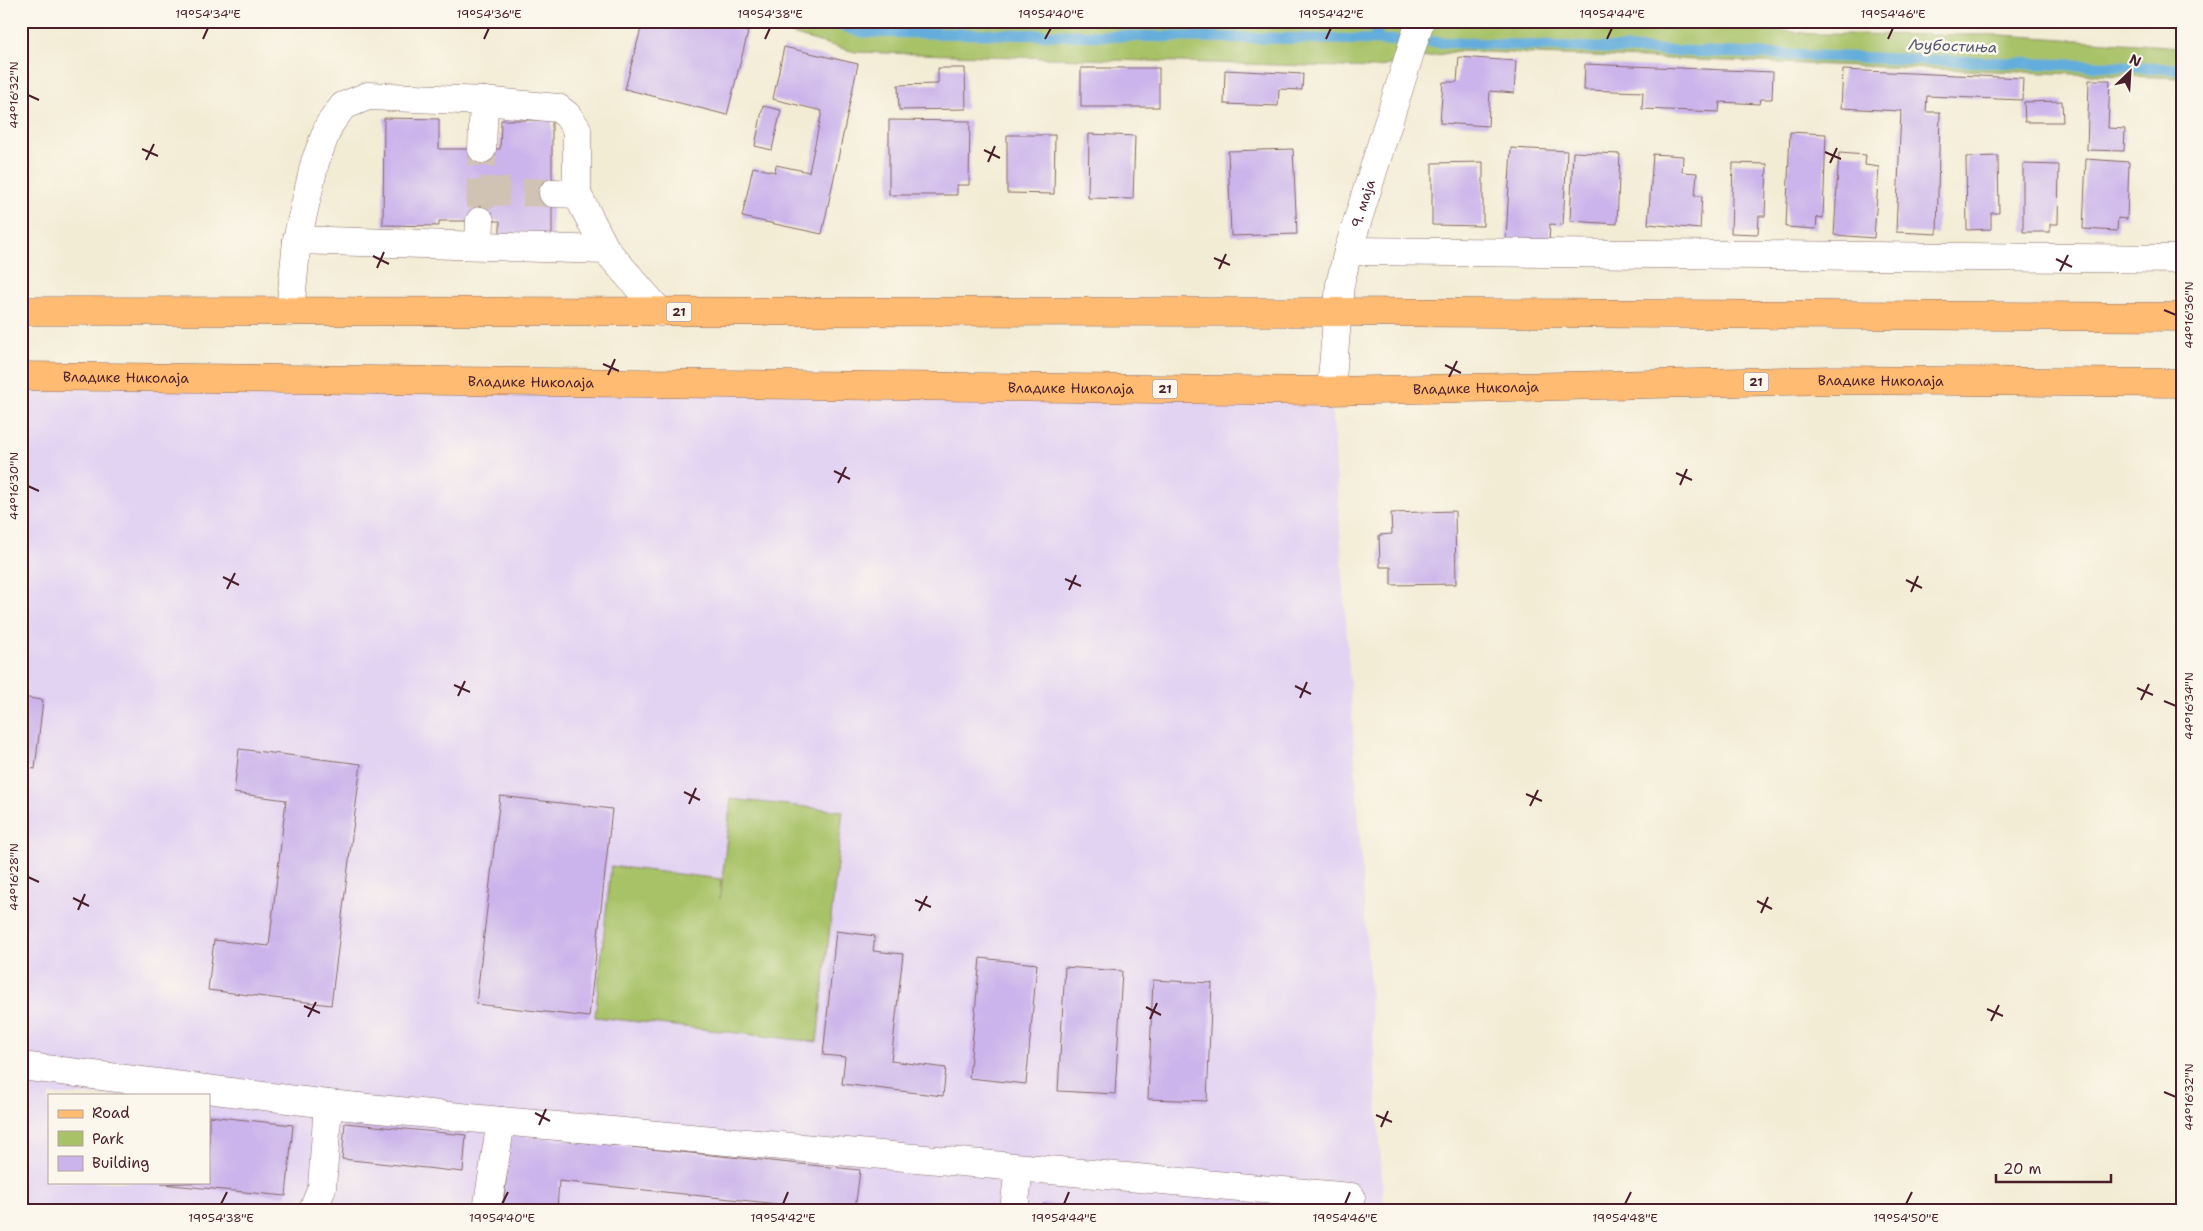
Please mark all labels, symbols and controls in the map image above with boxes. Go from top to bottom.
text: 19°54'34"E [175,6,241,22]
text: 19°54'36"E [456,6,522,22]
text: 19°54'38"E [737,6,803,22]
text: 19°54'40"E [1018,6,1084,22]
text: 19°54'42"E [1298,6,1364,22]
text: 19°54'44"E [1579,6,1645,22]
text: 19°54'46"E [1860,6,1926,22]
water label: Љубостиња [1907,34,1998,58]
north arrow [2106,48,2156,98]
text: N [2127,50,2144,71]
text: 44°16'32"N [6,61,22,129]
street label: 9. маја [1347,177,1379,230]
text: 44°16'36"N [2181,281,2197,349]
road number: 21 [666,302,692,322]
street label: Владике Николаја [63,367,189,387]
street label: Владике Николаја [1818,371,1944,390]
street label: Владике Николаја [468,372,594,392]
road number: 21 [1744,372,1768,392]
street label: Владике Николаја [1413,377,1539,398]
street label: Владике Николаја [1008,378,1134,398]
road number: 21 [1152,379,1178,398]
text: 44°16'30"N [6,452,22,520]
text: 44°16'34"N [2181,672,2197,740]
text: 44°16'28"N [6,843,22,911]
text: 44°16'32"N [2181,1063,2197,1131]
legend [48,1094,210,1184]
text: Road [92,1103,130,1123]
text: Park [92,1129,124,1149]
scale bar [1996,1151,2110,1183]
text: Building [92,1153,149,1173]
text: 20 m [2003,1159,2042,1179]
text: 19°54'38"E [188,1210,254,1226]
text: 19°54'40"E [469,1210,535,1226]
text: 19°54'42"E [750,1210,816,1226]
text: 19°54'44"E [1031,1210,1097,1226]
text: 19°54'46"E [1312,1210,1378,1226]
text: 19°54'48"E [1592,1210,1658,1226]
text: 19°54'50"E [1873,1210,1939,1226]

